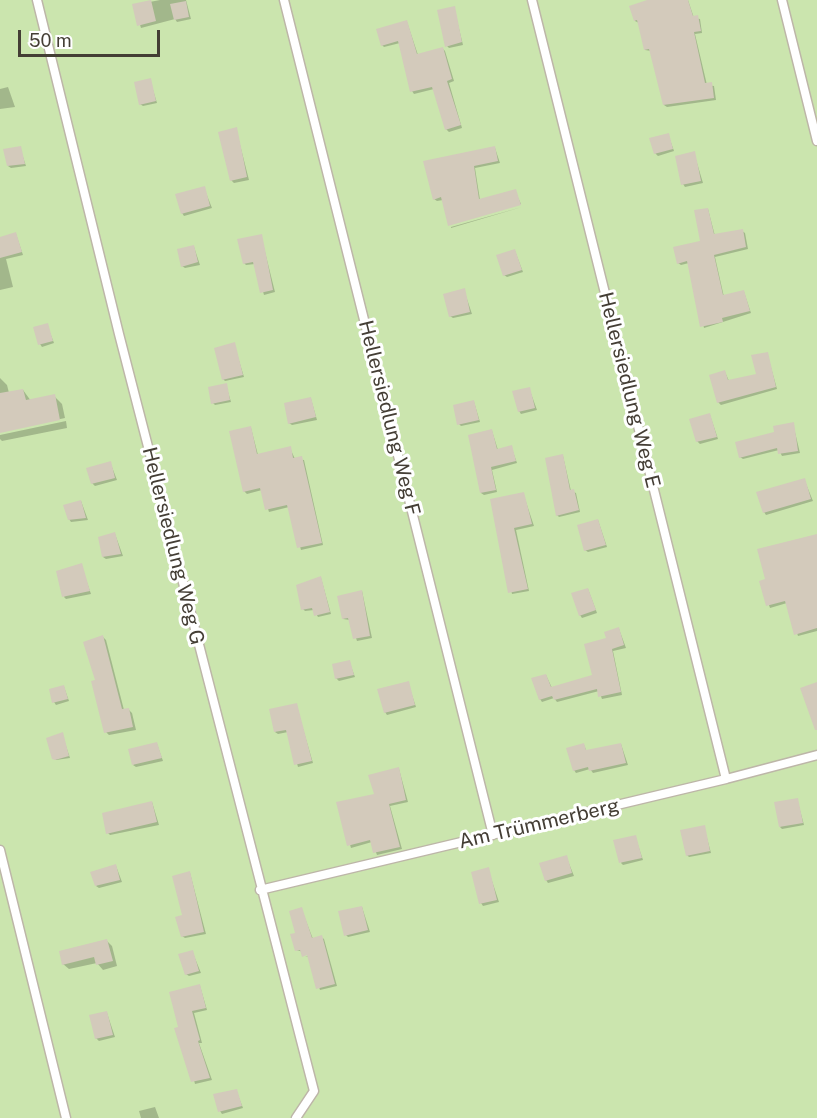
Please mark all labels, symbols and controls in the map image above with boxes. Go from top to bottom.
scale bar [21,18,164,56]
text: 50 m [29,30,72,51]
street label: Hellersiedlung Weg E [593,290,665,490]
street label: Hellersiedlung Weg F [353,318,425,518]
street label: Hellersiedlung Weg G [137,445,209,647]
street label: Am Trümmerberg [456,794,622,854]

